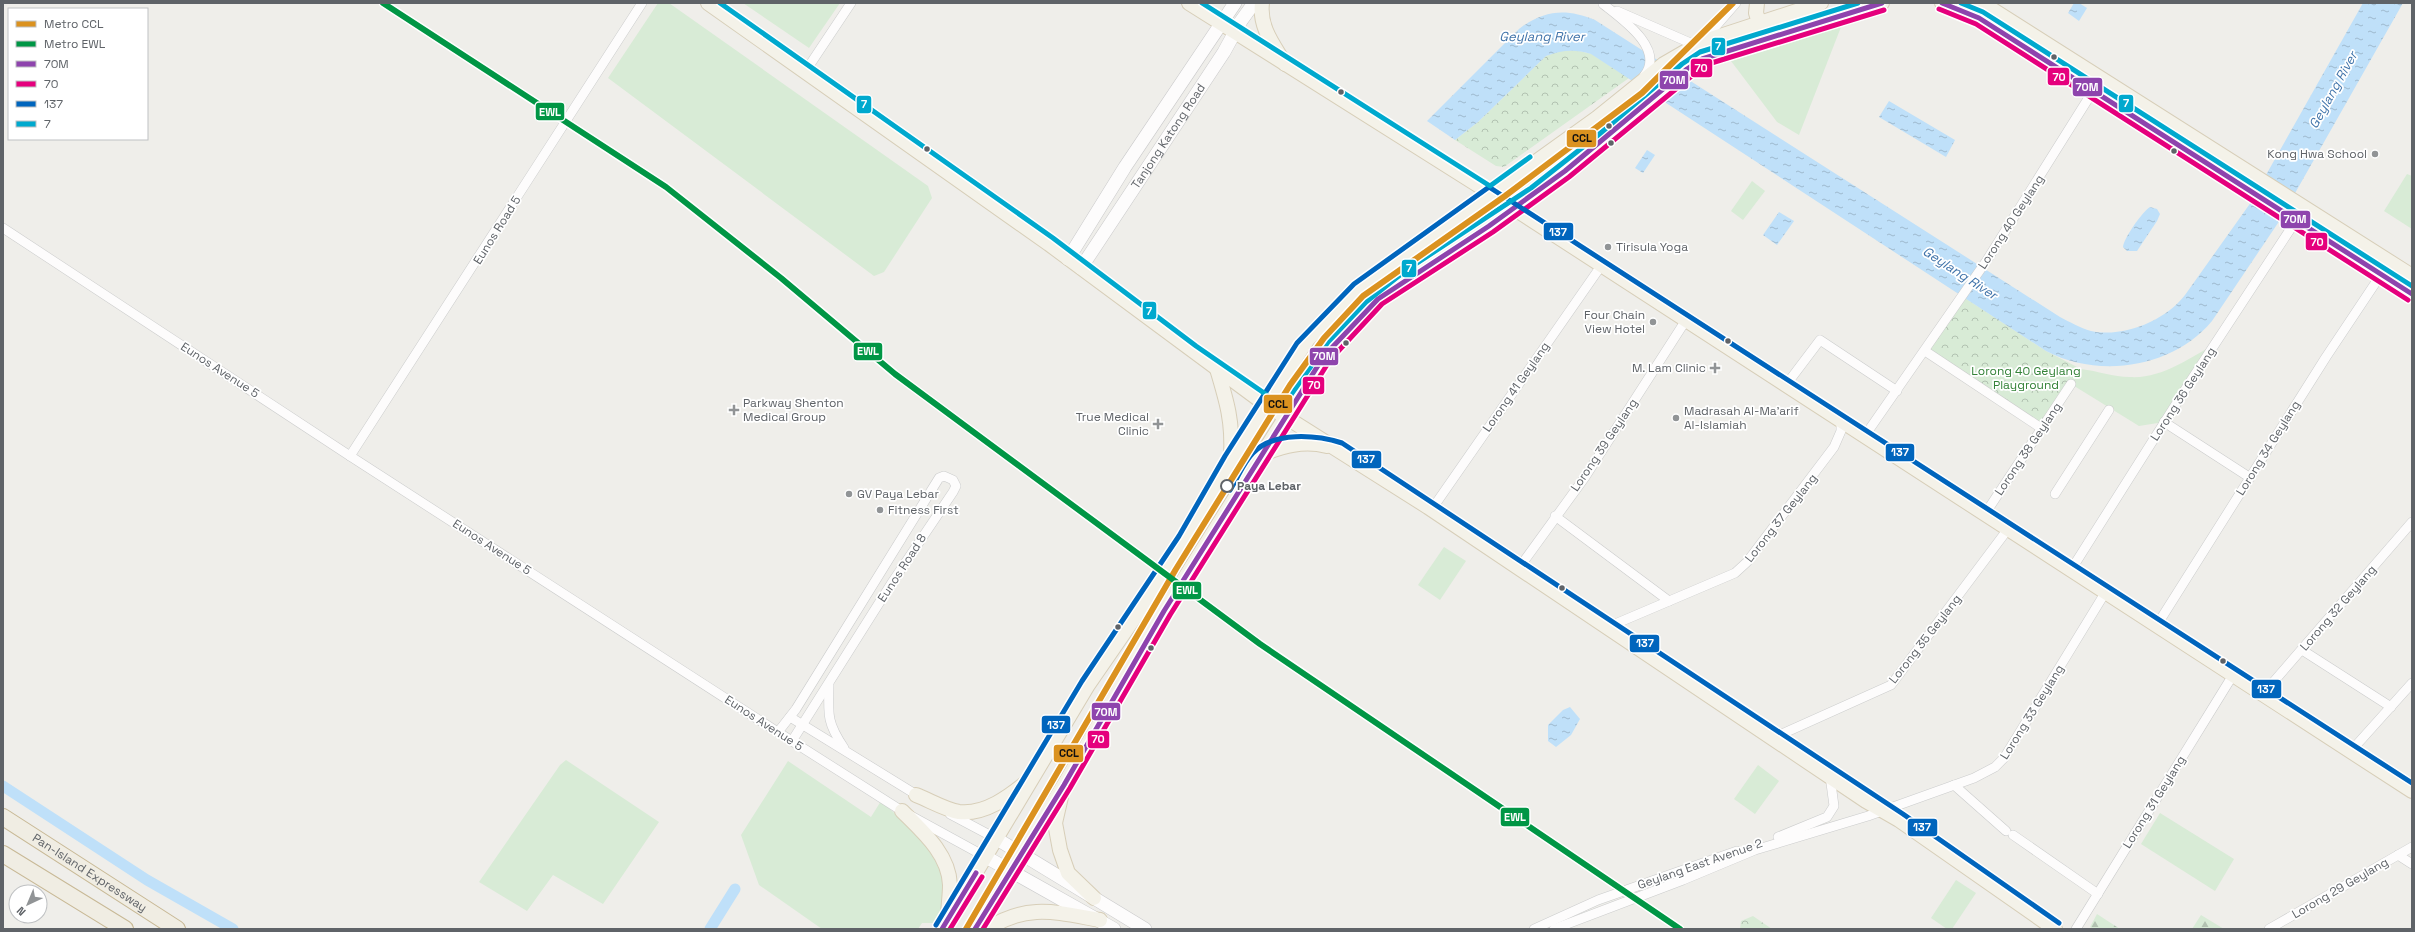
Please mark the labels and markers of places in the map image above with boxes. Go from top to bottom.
unlabelled marker [2049,52,2059,62]
unlabelled marker [1336,87,1346,97]
unlabelled marker [1604,121,1614,131]
unlabelled marker [1606,138,1616,148]
unlabelled marker [922,144,932,154]
unlabelled marker [2169,146,2179,156]
place label: Kong Hwa School [2267,146,2367,162]
marker: Kong Hwa School [2370,149,2380,159]
place label: Tirisula Yoga [1616,239,1688,255]
marker: Tirisula Yoga [1603,242,1613,252]
place label: Four Chain View Hotel [1584,307,1645,337]
marker: Four Chain View Hotel [1648,317,1658,327]
unlabelled marker [1723,336,1733,346]
unlabelled marker [1341,338,1351,348]
place label: M. Lam Clinic [1632,360,1706,376]
marker: M. Lam Clinic [1709,362,1721,374]
place label: Parkway Shenton Medical Group [743,395,844,425]
place label: Madrasah Al-Ma'arif Al-Islamiah [1684,403,1799,433]
marker: Parkway Shenton Medical Group [728,404,740,416]
place label: True Medical Clinic [1076,409,1149,439]
marker: Madrasah Al-Ma'arif Al-Islamiah [1671,413,1681,423]
marker: True Medical Clinic [1152,418,1164,430]
place label: Paya Lebar [1237,478,1301,494]
marker: Paya Lebar [1220,479,1234,493]
place label: GV Paya Lebar [857,486,939,502]
marker: GV Paya Lebar [844,489,854,499]
place label: Fitness First [888,502,959,518]
marker: Fitness First [875,505,885,515]
unlabelled marker [1557,583,1567,593]
unlabelled marker [1113,622,1123,632]
unlabelled marker [1146,643,1156,653]
unlabelled marker [2218,656,2228,666]

